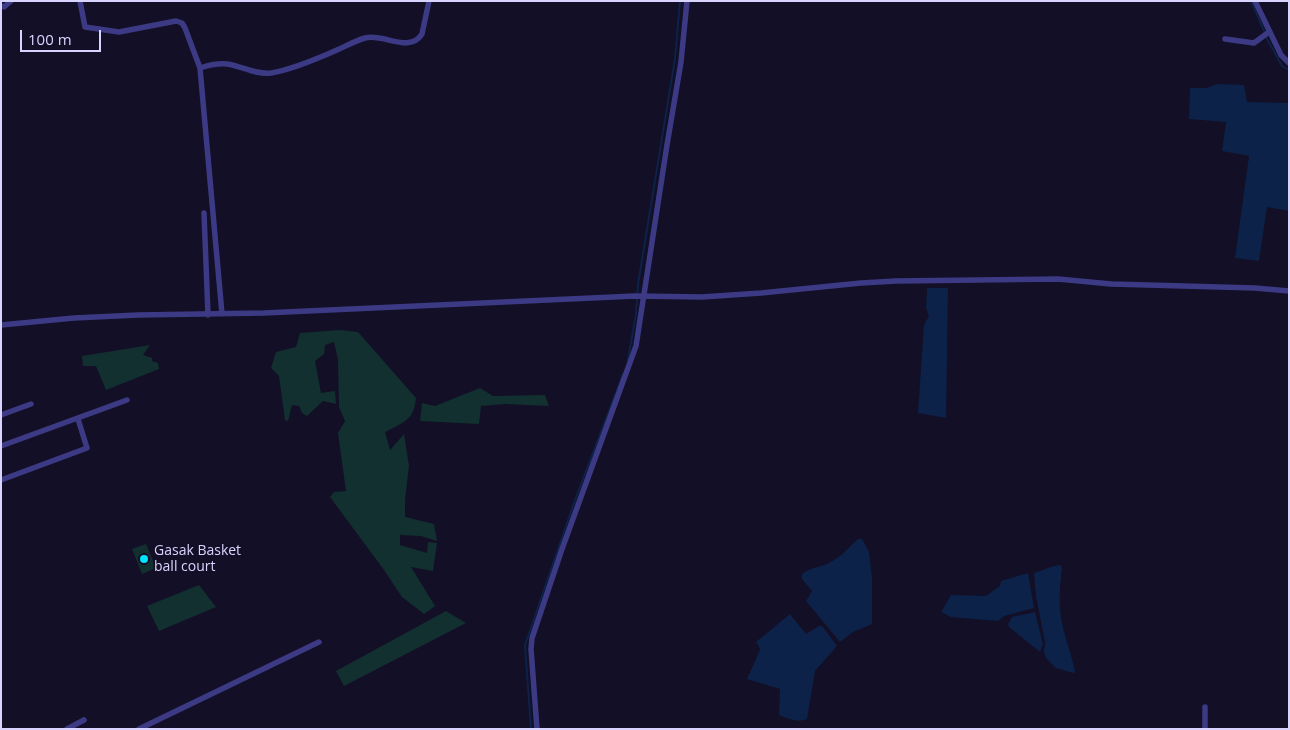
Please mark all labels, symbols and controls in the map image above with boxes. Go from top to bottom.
scale bar [22,20,104,52]
text: 100 m [28,29,72,49]
place label: Gasak Basket ball court [154,543,241,576]
marker: Gasak Basket ball court [138,553,150,565]

